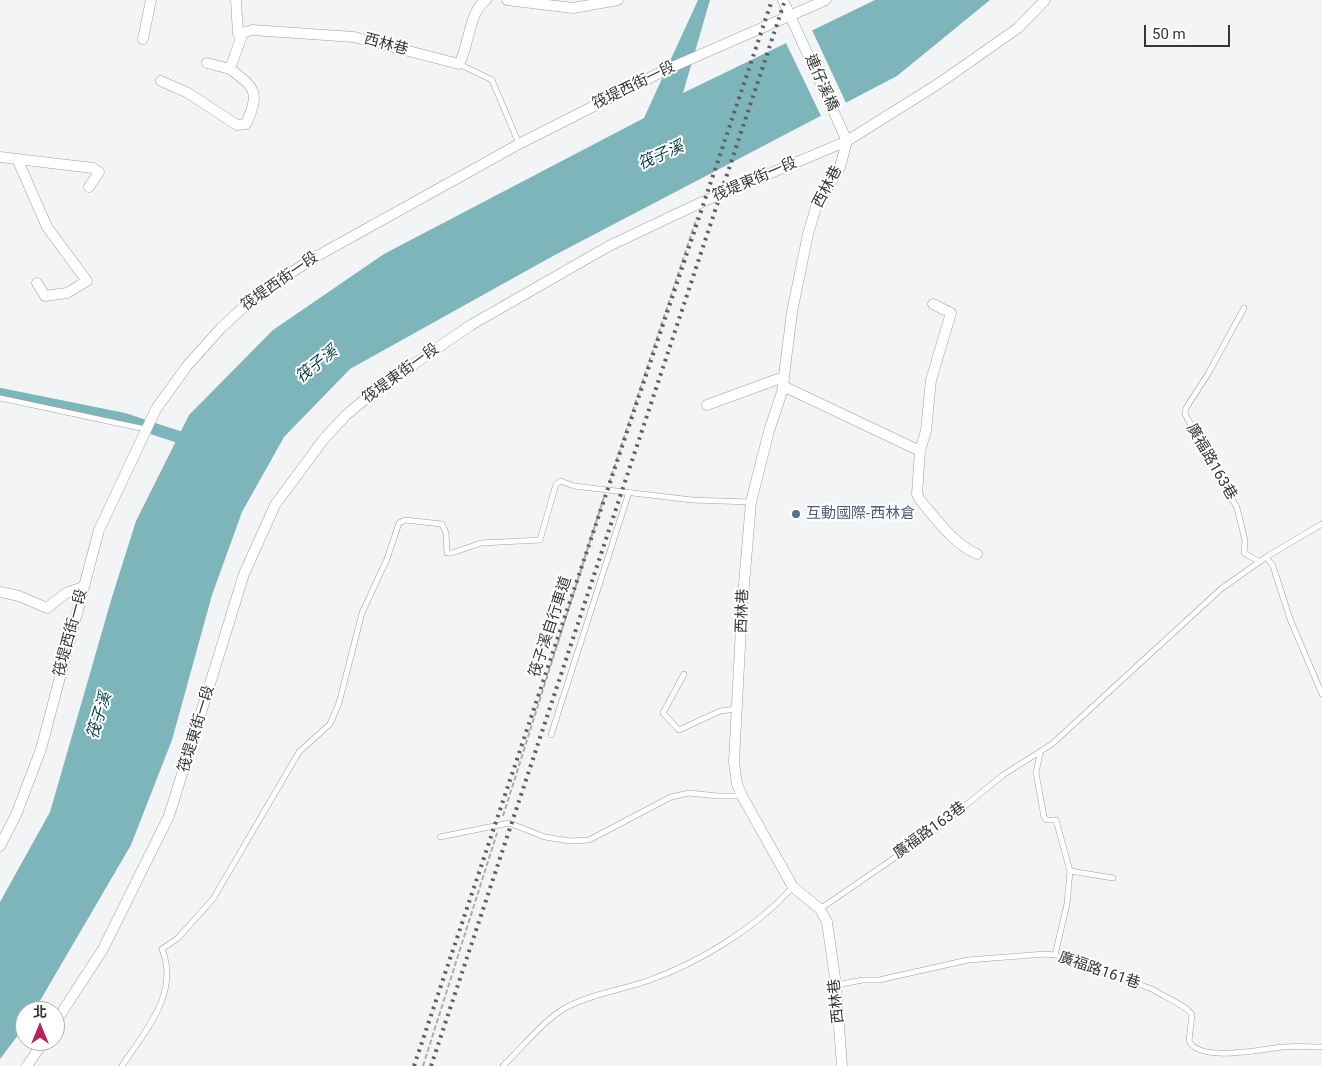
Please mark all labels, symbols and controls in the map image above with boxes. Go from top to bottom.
scale bar [1147,15,1233,47]
text: 50 m [1152,25,1186,43]
street label: 西林巷 [362,30,410,60]
street label: 連仔溪橋 [801,52,841,114]
street label: 筏堤西街一段 [590,58,678,114]
water label: 筏子溪 [635,137,687,175]
street label: 筏堤東街一段 [710,154,800,206]
street label: 西林巷 [809,163,847,211]
street label: 筏堤西街一段 [238,249,322,315]
street label: 筏堤東街一段 [359,340,443,408]
water label: 筏子溪 [292,342,342,388]
street label: 廣福路163巷 [1182,421,1240,503]
place label: 互動國際-西林倉 [806,505,915,523]
marker: 互動國際-西林倉 [790,508,802,520]
street label: 筏子溪自行車道 [526,574,576,680]
street label: 筏堤西街一段 [51,587,91,679]
street label: 西林巷 [733,588,753,634]
street label: 筏堤東街一段 [175,683,219,775]
water label: 筏子溪 [84,690,116,742]
street label: 廣福路163巷 [890,799,970,863]
street label: 廣福路161巷 [1056,949,1142,993]
street label: 西林巷 [826,978,848,1024]
north arrow [15,1001,65,1051]
text: 北 [33,1004,47,1020]

